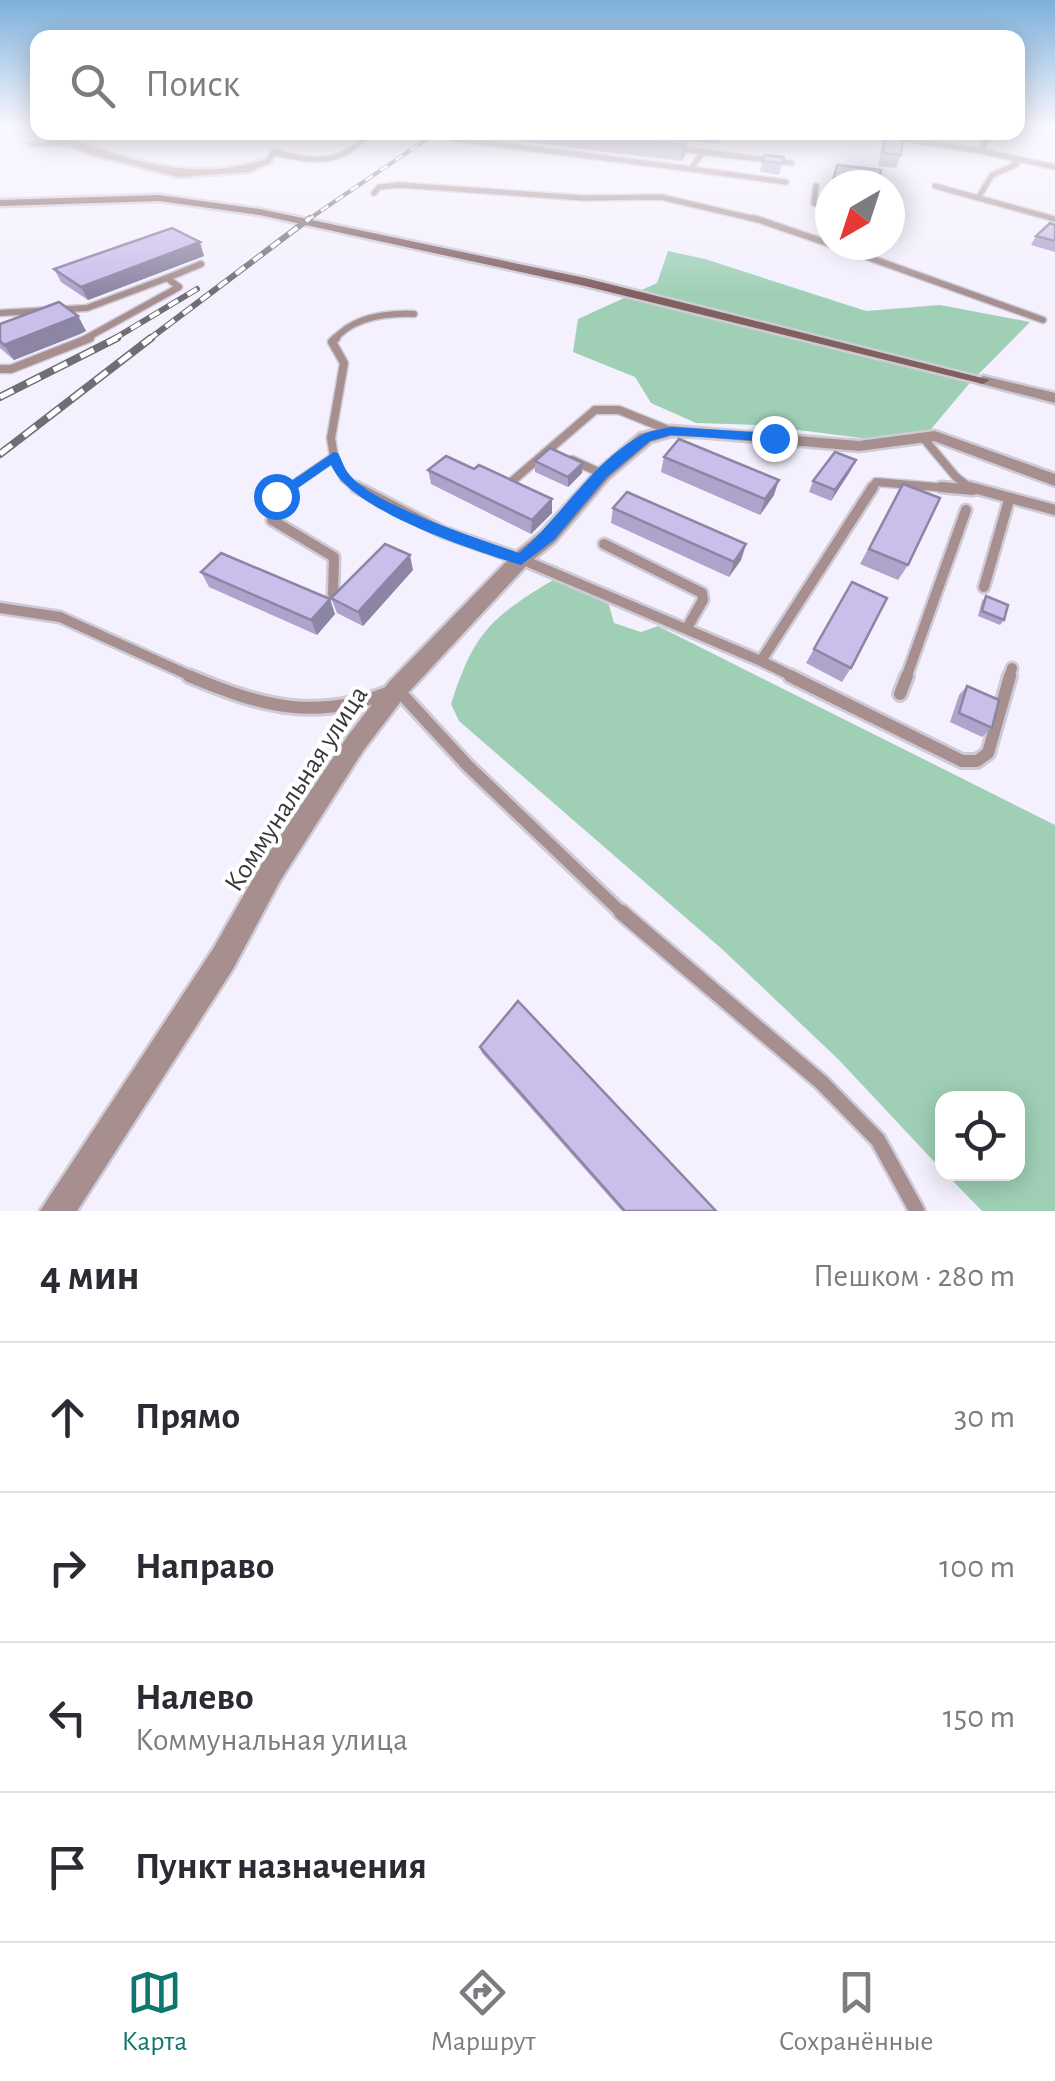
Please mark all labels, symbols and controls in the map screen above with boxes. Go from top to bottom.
search box [30,30,1025,140]
icon: search [65,58,120,113]
text: Поиск [145,66,240,104]
north arrow [815,170,905,260]
route end [752,416,798,462]
route start [254,474,300,520]
street label: Коммунальная улица [220,681,374,897]
map controls [935,1091,1025,1181]
button: locate [935,1091,1025,1181]
text: 4 мин [40,1255,140,1297]
text: Пешком · 280 m [813,1260,1015,1292]
icon: ahead [40,1390,95,1445]
text: Прямо [135,1398,240,1436]
text: 30 m [954,1401,1015,1433]
icon: right [40,1540,95,1595]
text: Направо [135,1548,274,1586]
text: 100 m [939,1551,1015,1583]
text: Налево [135,1679,254,1717]
icon: left [40,1690,95,1745]
text: 150 m [943,1701,1015,1733]
text: Коммунальная улица [135,1724,408,1756]
icon: arrive [40,1840,95,1895]
text: Пункт назначения [135,1848,427,1886]
tab: Карта [122,1965,187,2059]
tab: Маршрут [430,1965,536,2059]
tab: Сохранённые [779,1965,933,2059]

